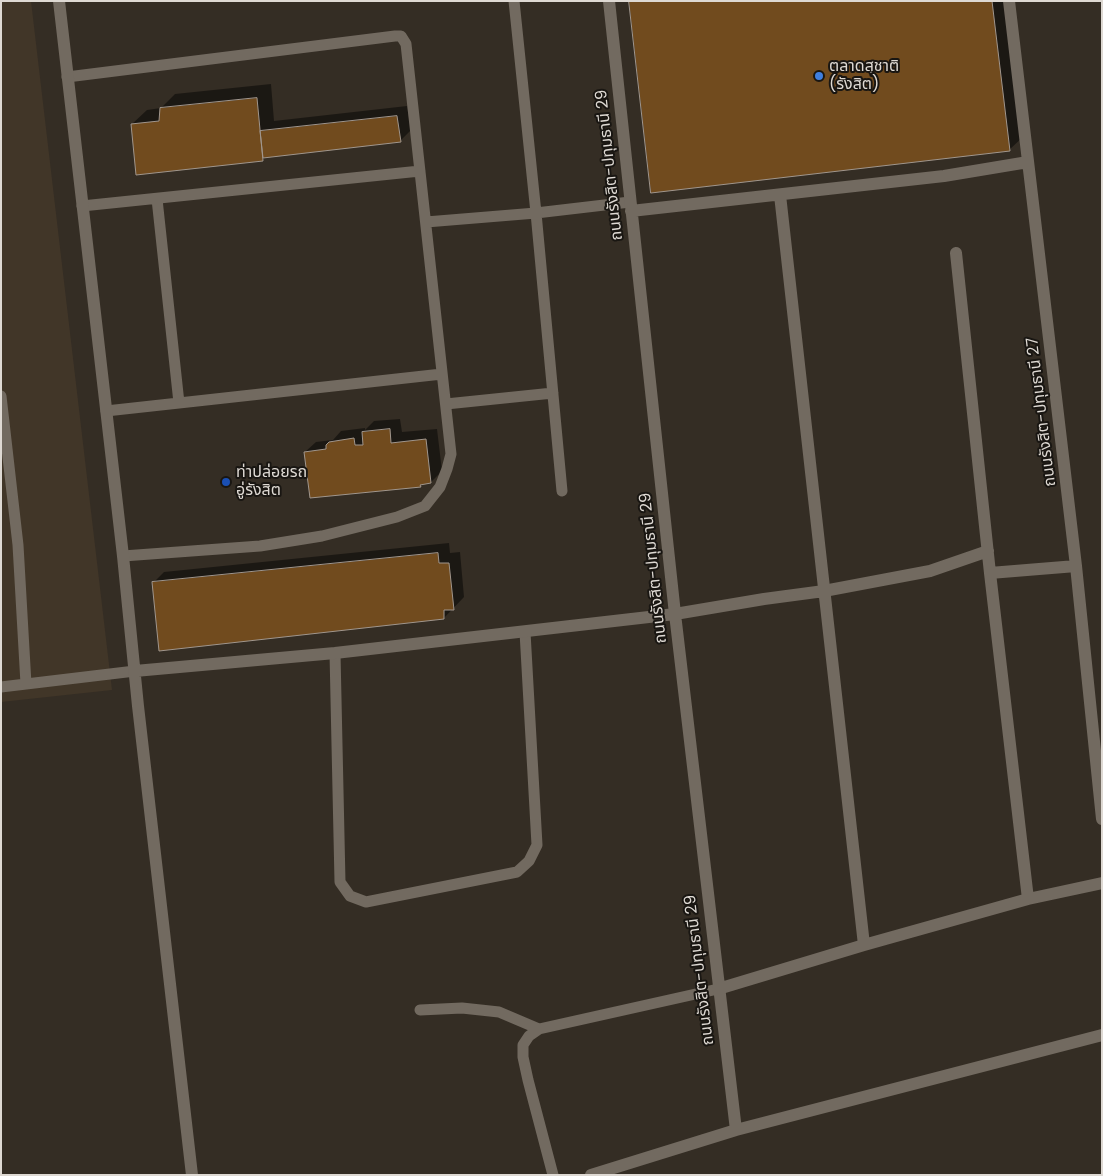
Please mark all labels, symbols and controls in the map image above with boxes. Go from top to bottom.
place label: ตลาดสุชาติ (รังสิต) [829,57,899,95]
marker: ตลาดสุชาติ (รังสิต) [813,70,825,82]
street label: ถนนรังสิต-ปทุมธานี 29 [593,89,627,241]
street label: ถนนรังสิต-ปทุมธานี 27 [1023,336,1061,488]
place label: ท่าปล่อยรถ อู่รังสิต [236,463,307,501]
marker: ท่าปล่อยรถ อู่รังสิต [220,476,232,488]
street label: ถนนรังสิต-ปทุมธานี 29 [637,492,671,644]
street label: ถนนรังสิต-ปทุมธานี 29 [681,894,719,1046]

